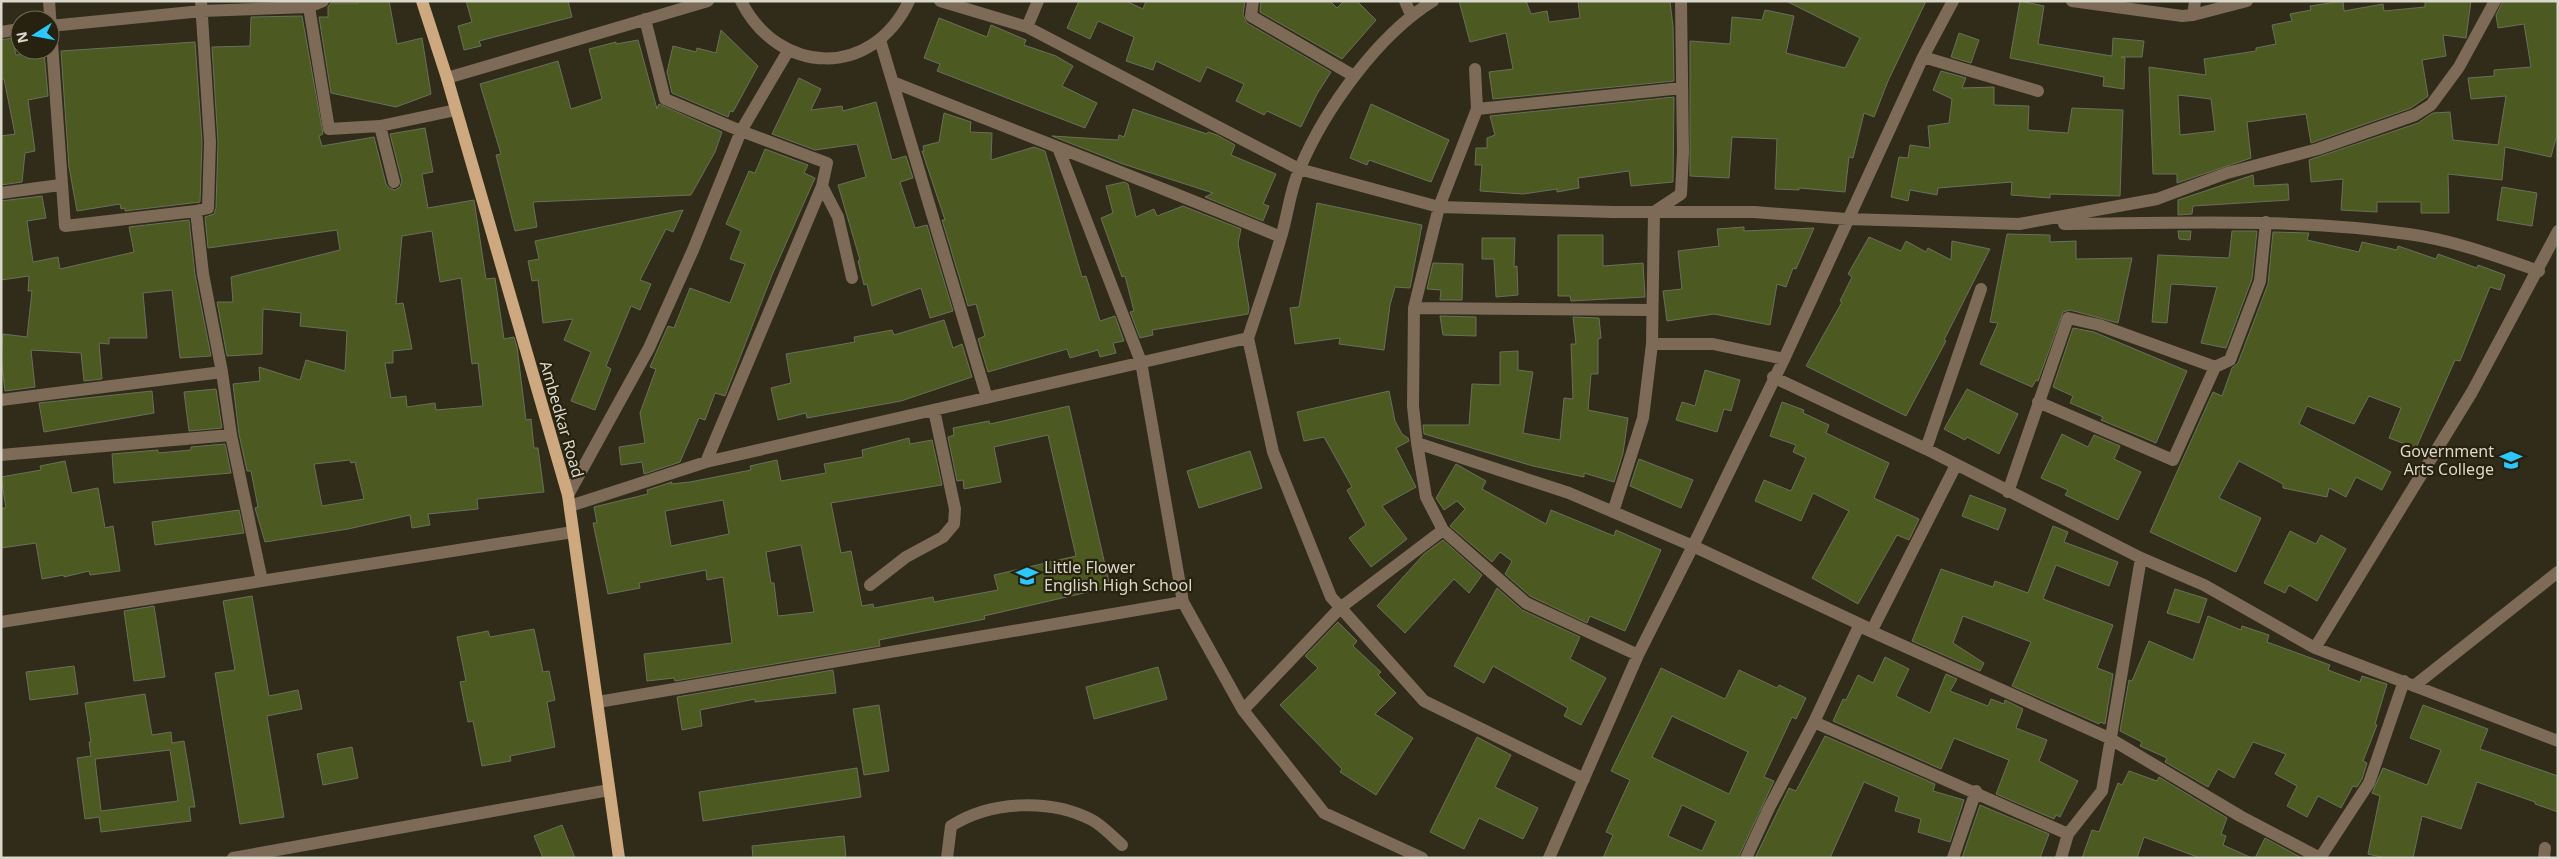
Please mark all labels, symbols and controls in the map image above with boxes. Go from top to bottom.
north arrow [10,10,60,60]
text: N [11,30,32,45]
street label: Ambedkar Road [535,358,589,480]
place label: Government Arts College [2400,440,2494,480]
school or university icon: Government Arts College [2498,447,2524,473]
place label: Little Flower English High School [1044,556,1192,596]
school or university icon: Little Flower English High School [1014,563,1040,589]

